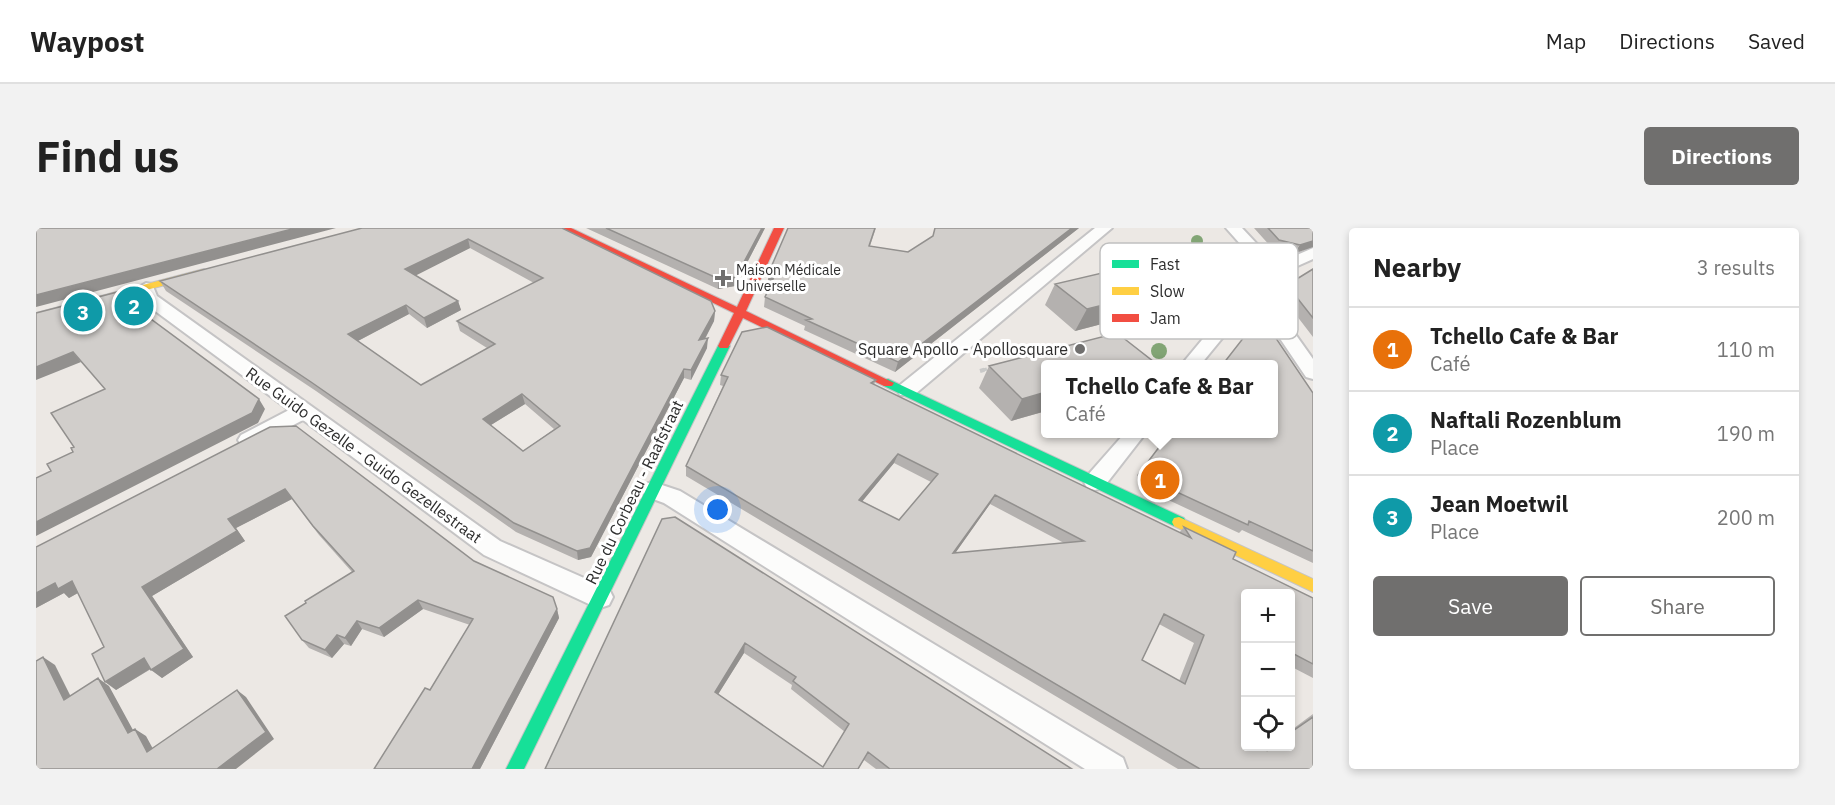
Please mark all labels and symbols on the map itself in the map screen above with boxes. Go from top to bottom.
legend [1100,243,1298,339]
text: Fast [1150,254,1180,274]
place label: Maison Médicale Universelle [736,261,841,295]
marker: Maison Médicale Universelle [714,269,732,287]
text: Slow [1150,281,1185,301]
pin: 2 [114,284,154,328]
pin: 3 [64,290,102,334]
text: Jam [1150,308,1181,328]
place label: Square Apollo - Apollosquare [858,339,1068,359]
marker: Square Apollo - Apollosquare [1073,342,1087,356]
street label: Rue Guido Gezelle - Guido Gezellestraat [242,363,486,547]
street label: Rue du Corbeau - Raafstraat [581,397,687,587]
pin: 1 [1140,458,1180,502]
your location [703,495,732,524]

